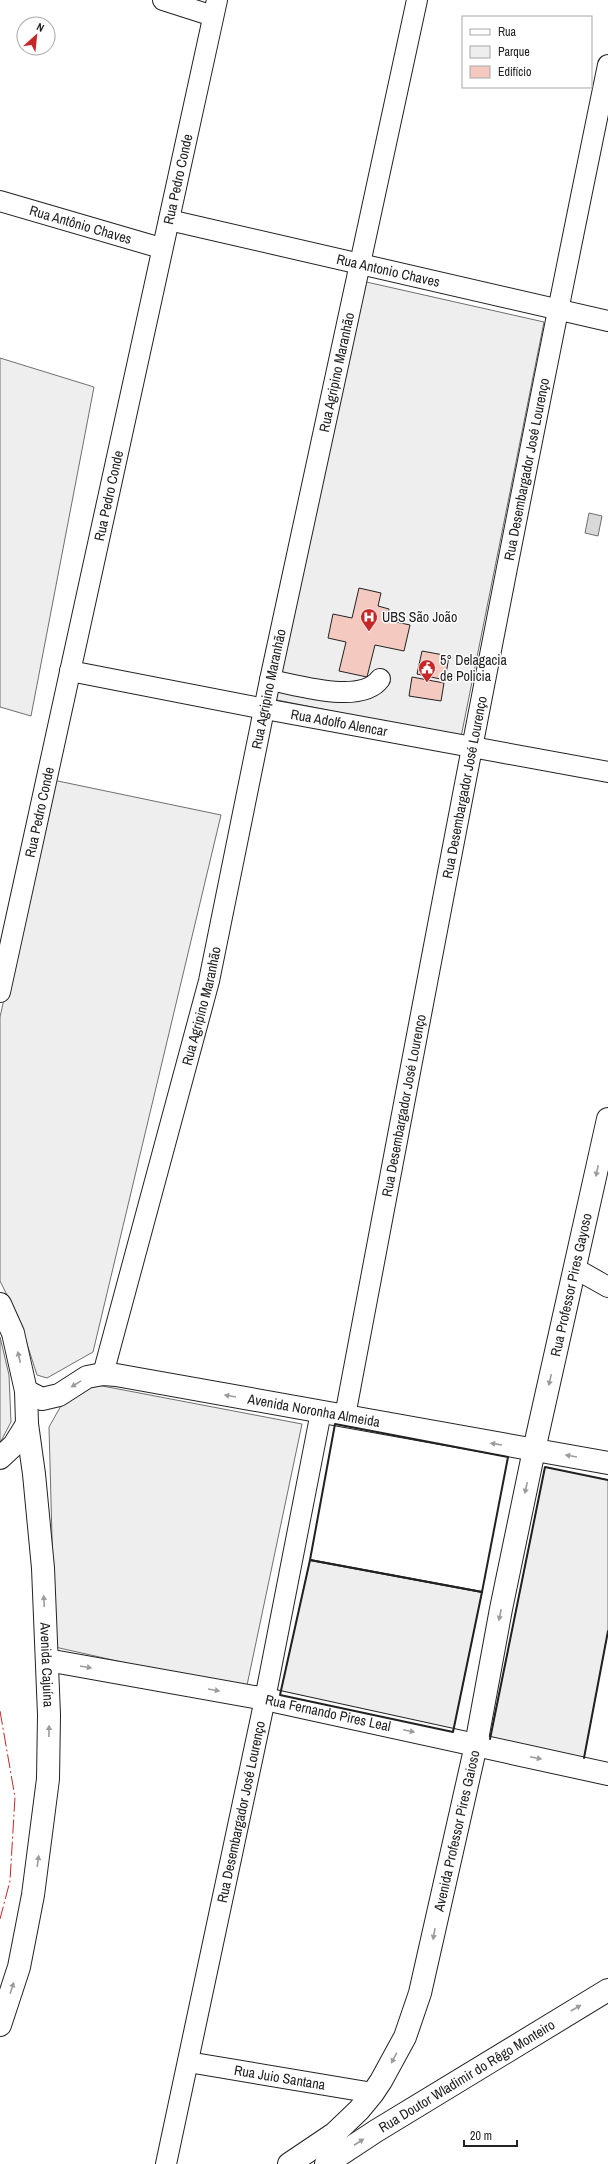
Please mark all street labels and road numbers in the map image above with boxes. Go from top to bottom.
street label: Rua Pedro Conde [159,132,196,226]
street label: Rua Antônio Chaves [27,201,134,248]
street label: Rua Antonio Chaves [335,250,442,291]
street label: Rua Agripino Maranhão [315,311,358,434]
street label: Rua Desembargador José Lourenço [500,377,553,562]
street label: Rua Pedro Conde [90,449,127,543]
street label: Rua Agripino Maranhão [247,627,290,751]
street label: Rua Desembargador José Lourenço [438,695,491,880]
street label: Rua Adolfo Alencar [289,705,389,740]
street label: Rua Pedro Conde [21,765,58,859]
street label: Rua Agripino Maranhão [178,945,225,1067]
street label: Rua Desembargador José Lourenço [378,1013,430,1198]
street label: Rua Professor Pires Gayoso [546,1211,596,1358]
street label: Avenida Noronha Almeida [245,1390,382,1431]
street label: Avenida Cajuína [36,1621,58,1708]
street label: Rua Fernando Pires Leal [264,1690,392,1735]
street label: Rua Desembargador José Lourenço [213,1719,269,1904]
street label: Avenida Professor Pires Gaioso [429,1749,484,1914]
street label: Rua Doutor Wladimir do Rêgo Monteiro [375,2015,558,2136]
street label: Rua Juio Santana [233,2061,327,2094]

